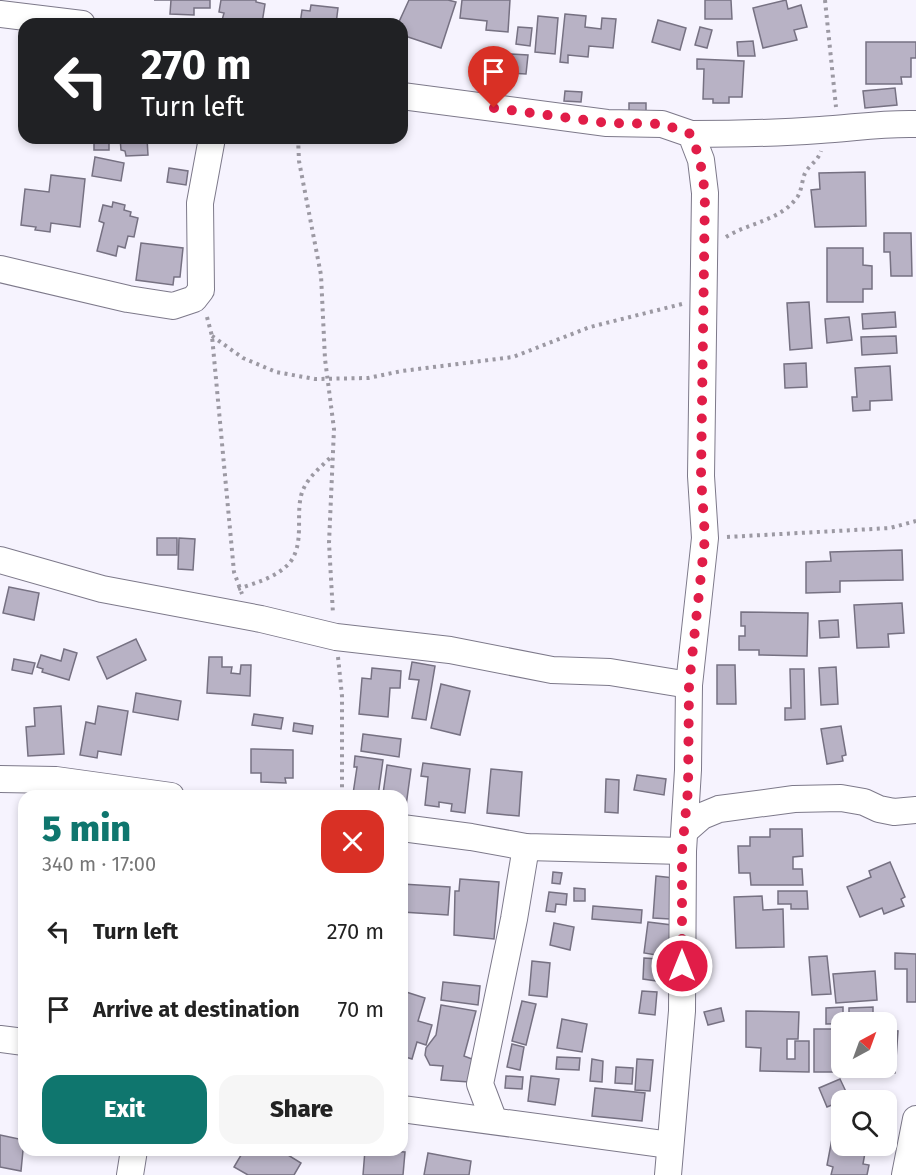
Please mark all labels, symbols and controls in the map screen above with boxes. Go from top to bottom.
text: 270 m [141,40,252,90]
icon: left [42,42,120,120]
pin [468,46,519,108]
icon: arrive [477,55,510,88]
text: Turn left [141,91,244,123]
text: 5 min [42,807,131,851]
button: close [321,810,384,873]
text: 340 m · 17:00 [42,852,156,876]
icon: left [42,915,75,948]
text: Turn left [93,918,178,945]
text: 270 m [327,918,384,945]
position arrow [650,934,714,998]
icon: arrive [42,993,75,1026]
text: Arrive at destination [93,996,300,1023]
text: 70 m [338,996,384,1023]
north arrow [831,1012,897,1078]
map controls [831,1012,897,1156]
button: Exit [42,1075,207,1144]
button: Share [219,1075,384,1144]
button: search [831,1090,897,1156]

